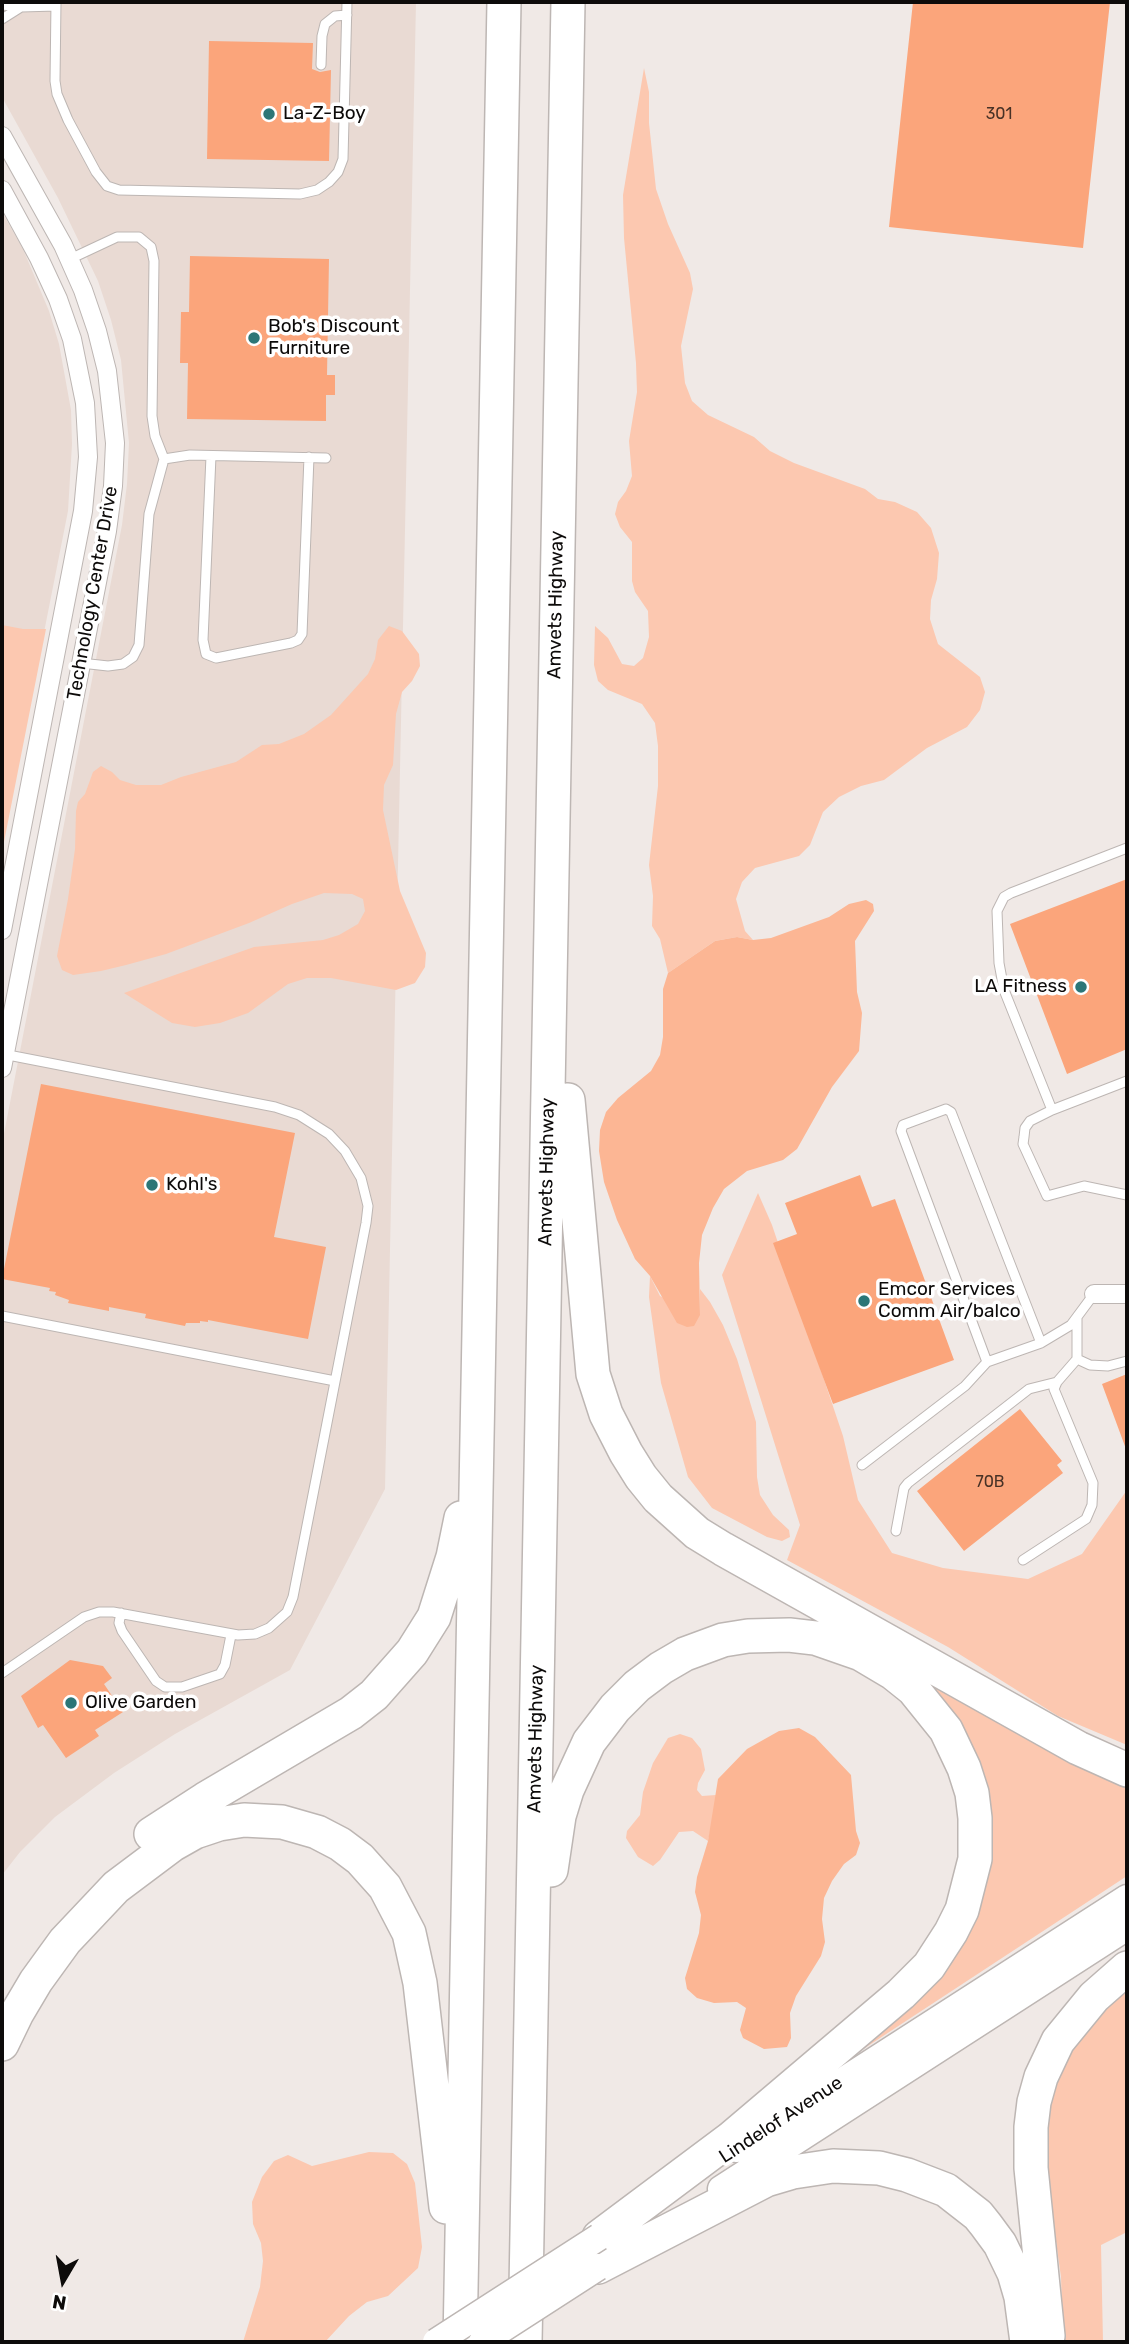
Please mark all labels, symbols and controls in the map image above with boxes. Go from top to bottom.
place label: La-Z-Boy [283,103,366,125]
house number: 301 [986,104,1012,124]
marker: La-Z-Boy [261,106,277,122]
place label: Bob's Discount Furniture [268,316,399,360]
marker: Bob's Discount Furniture [246,330,262,346]
street label: Technology Center Drive [63,484,123,702]
street label: Amvets Highway [543,531,569,679]
place label: LA Fitness [974,976,1067,998]
marker: LA Fitness [1073,979,1089,995]
street label: Amvets Highway [534,1098,560,1246]
place label: Kohl's [166,1174,217,1196]
marker: Kohl's [144,1177,160,1193]
place label: Emcor Services Comm Air/balco [878,1279,1021,1323]
marker: Emcor Services Comm Air/balco [856,1293,872,1309]
house number: 70B [975,1472,1005,1492]
street label: Amvets Highway [523,1665,549,1813]
place label: Olive Garden [85,1692,196,1714]
marker: Olive Garden [63,1695,79,1711]
street label: Lindelof Avenue [715,2072,847,2168]
north arrow [28,2246,98,2316]
text: N [51,2290,68,2315]

